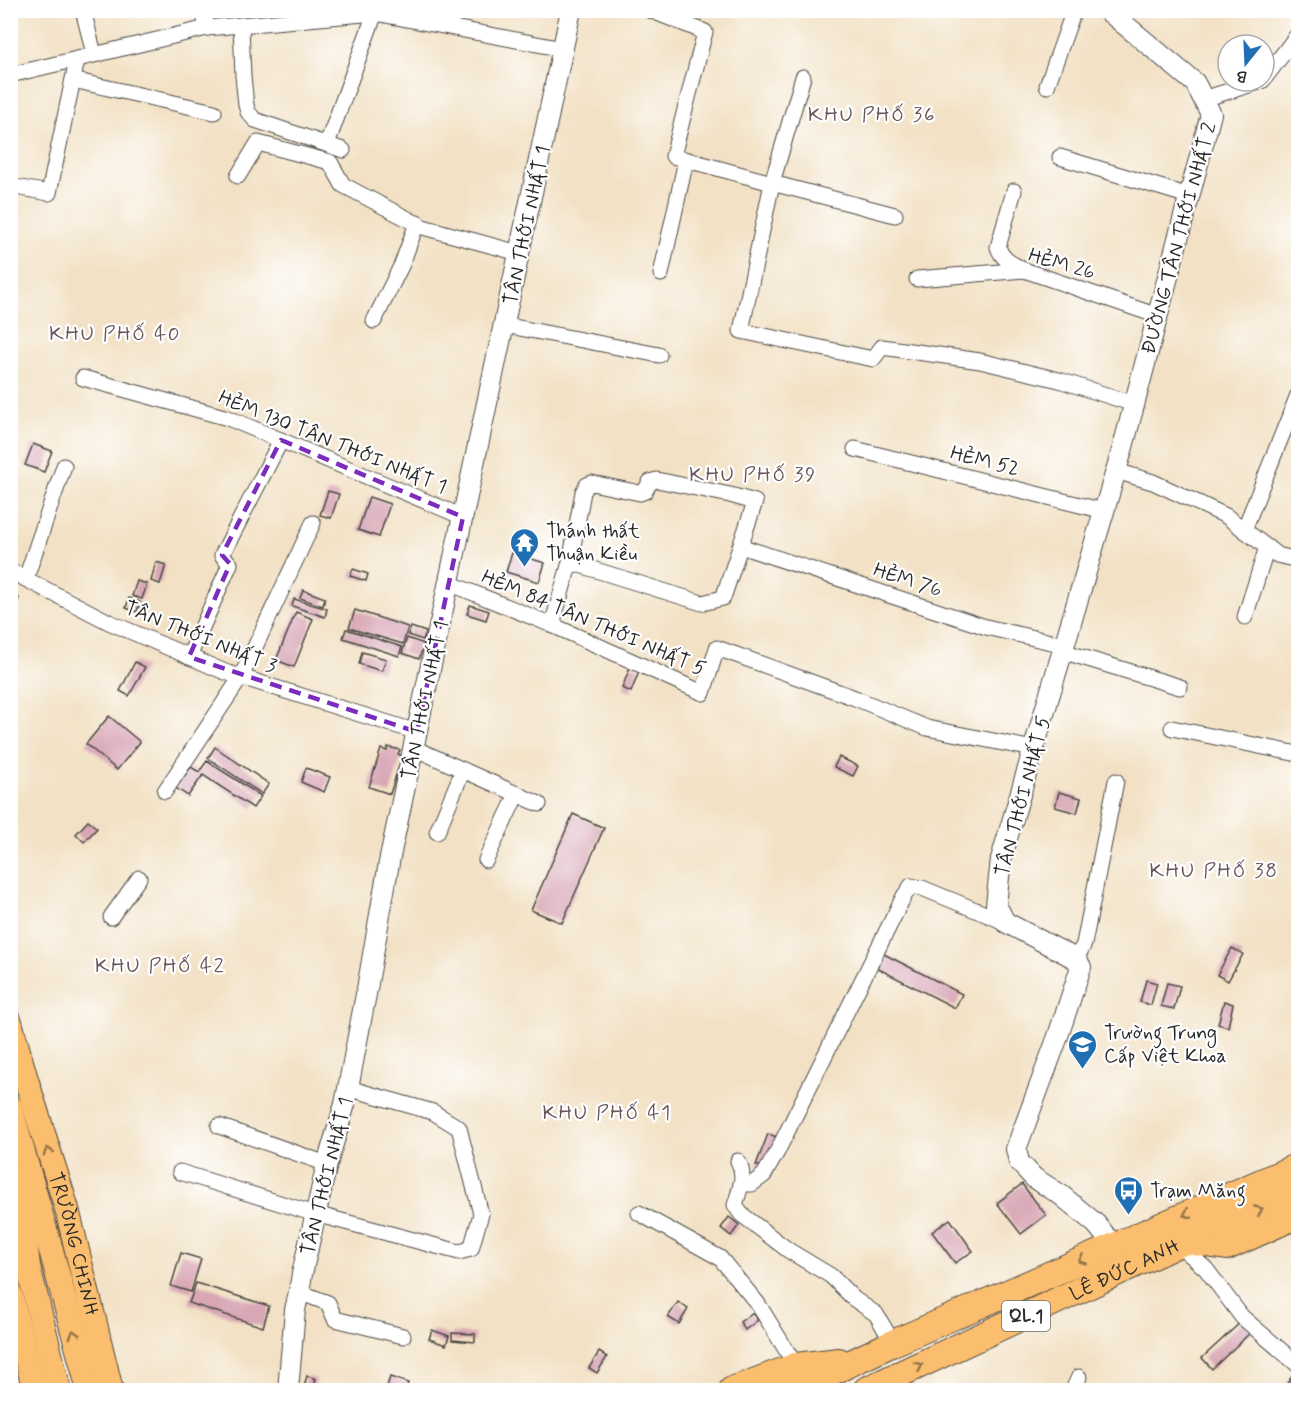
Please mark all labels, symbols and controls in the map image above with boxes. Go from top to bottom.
north arrow [1216,33,1276,93]
text: B [1234,64,1250,87]
district label: KHU PHỐ 36 [808,101,936,129]
street label: ĐƯỜNG TÂN THỚI NHẤT 2 [1136,119,1223,357]
street label: TÂN THỚI NHẤT 1 [497,143,558,307]
street label: HẺM 26 [1025,242,1098,287]
district label: KHU PHỐ 40 [49,320,181,348]
street label: HẺM 130 TÂN THỚI NHẤT 1 [214,384,451,501]
street label: HẺM 52 [947,440,1022,483]
district label: KHU PHỐ 39 [689,461,817,489]
place label: Thánh thất Thuận Kiều [546,518,640,568]
temple icon: Thánh thất Thuận Kiều [509,526,541,568]
street label: HẺM 76 [870,557,945,604]
street label: HẺM 84 TÂN THỚI NHẤT 5 [477,564,710,683]
street label: TÂN THỚI NHẤT 3 [120,595,281,680]
street label: TÂN THỚI NHẤT 1 [395,618,456,782]
street label: TÂN THỚI NHẤT 5 [989,713,1058,880]
district label: KHU PHỐ 38 [1149,857,1279,885]
district label: KHU PHỐ 42 [95,952,225,980]
place label: Trường Trung Cấp Việt Khoa [1104,1020,1227,1070]
school or university icon: Trường Trung Cấp Việt Khoa [1067,1028,1099,1070]
street label: TÂN THỚI NHẤT 1 [295,1095,360,1258]
district label: KHU PHỐ 41 [542,1099,672,1127]
one-way arrow [43,1146,55,1157]
street label: TRƯỜNG CHINH [41,1169,104,1319]
bus stop icon: Trạm Măng [1113,1174,1145,1216]
place label: Trạm Măng [1150,1178,1246,1207]
one-way arrow [1253,1205,1264,1217]
one-way arrow [1182,1207,1193,1219]
street label: LÊ ĐỨC ANH [1065,1233,1184,1308]
one-way arrow [1077,1252,1088,1264]
road number: QL.1 [1002,1301,1050,1331]
one-way arrow [69,1329,81,1340]
one-way arrow [913,1362,924,1374]

